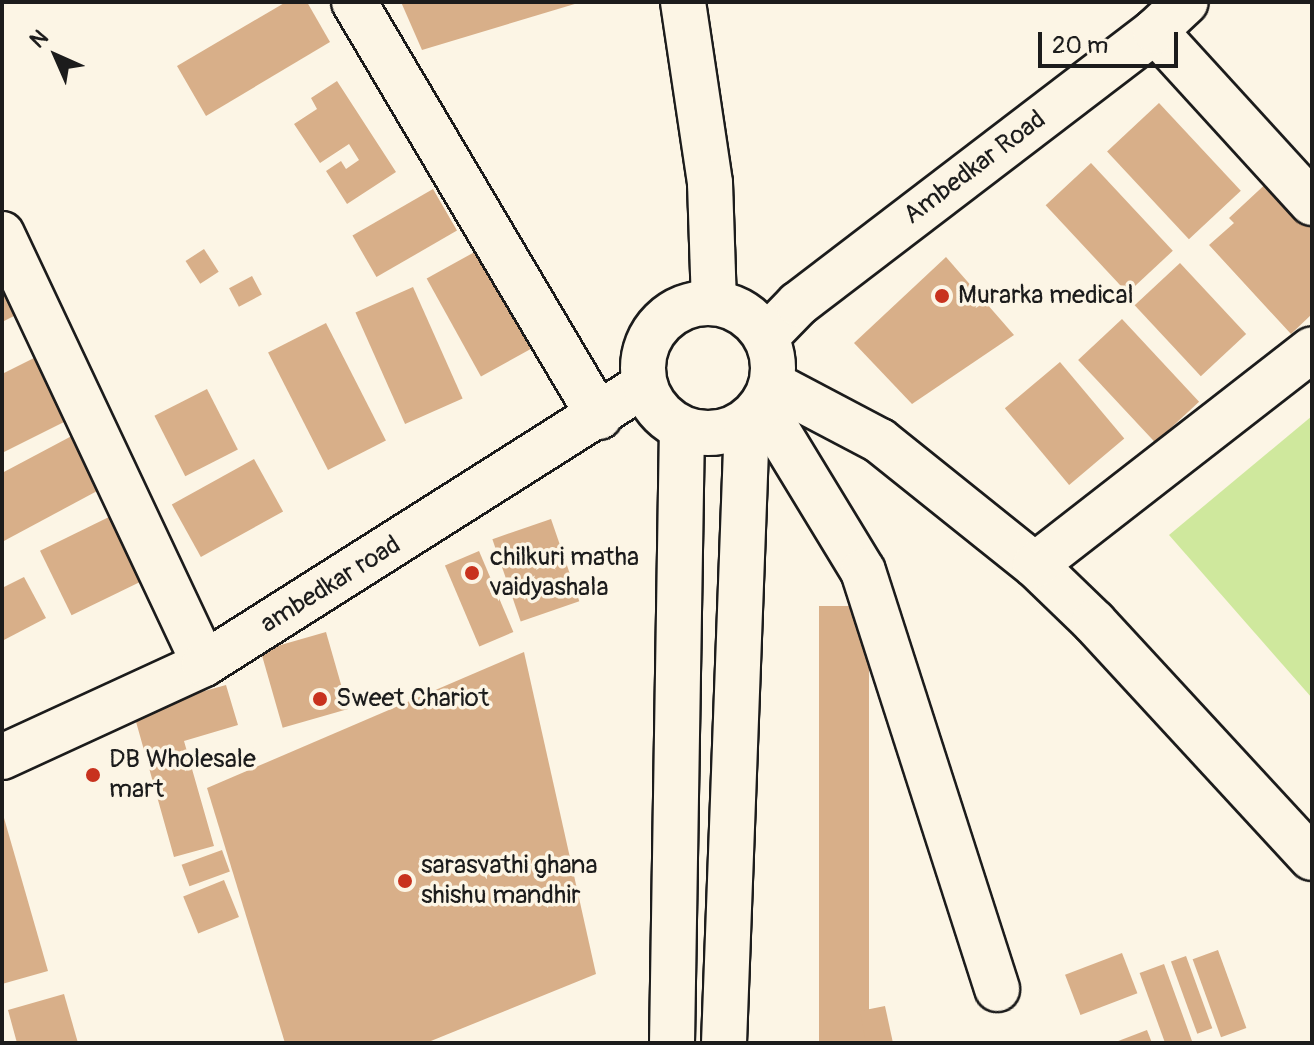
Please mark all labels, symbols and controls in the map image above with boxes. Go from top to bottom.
north arrow [16,16,96,96]
scale bar [1042,16,1182,66]
text: N [24,24,54,54]
text: 20 m [1052,31,1108,60]
street label: Ambedkar Road [898,105,1052,231]
place label: Murarka medical [958,280,1134,312]
marker: Murarka medical [933,287,951,305]
street label: ambedkar road [255,530,407,640]
place label: chilkuri matha vaidyashala [490,542,639,604]
marker: chilkuri matha vaidyashala [461,562,483,584]
place label: Sweet Chariot [336,683,489,715]
marker: Sweet Chariot [311,690,329,708]
place label: DB Wholesale mart [109,744,256,806]
marker: DB Wholesale mart [84,766,102,784]
place label: sarasvathi ghana shishu mandhir [421,850,598,912]
marker: sarasvathi ghana shishu mandhir [396,872,414,890]

